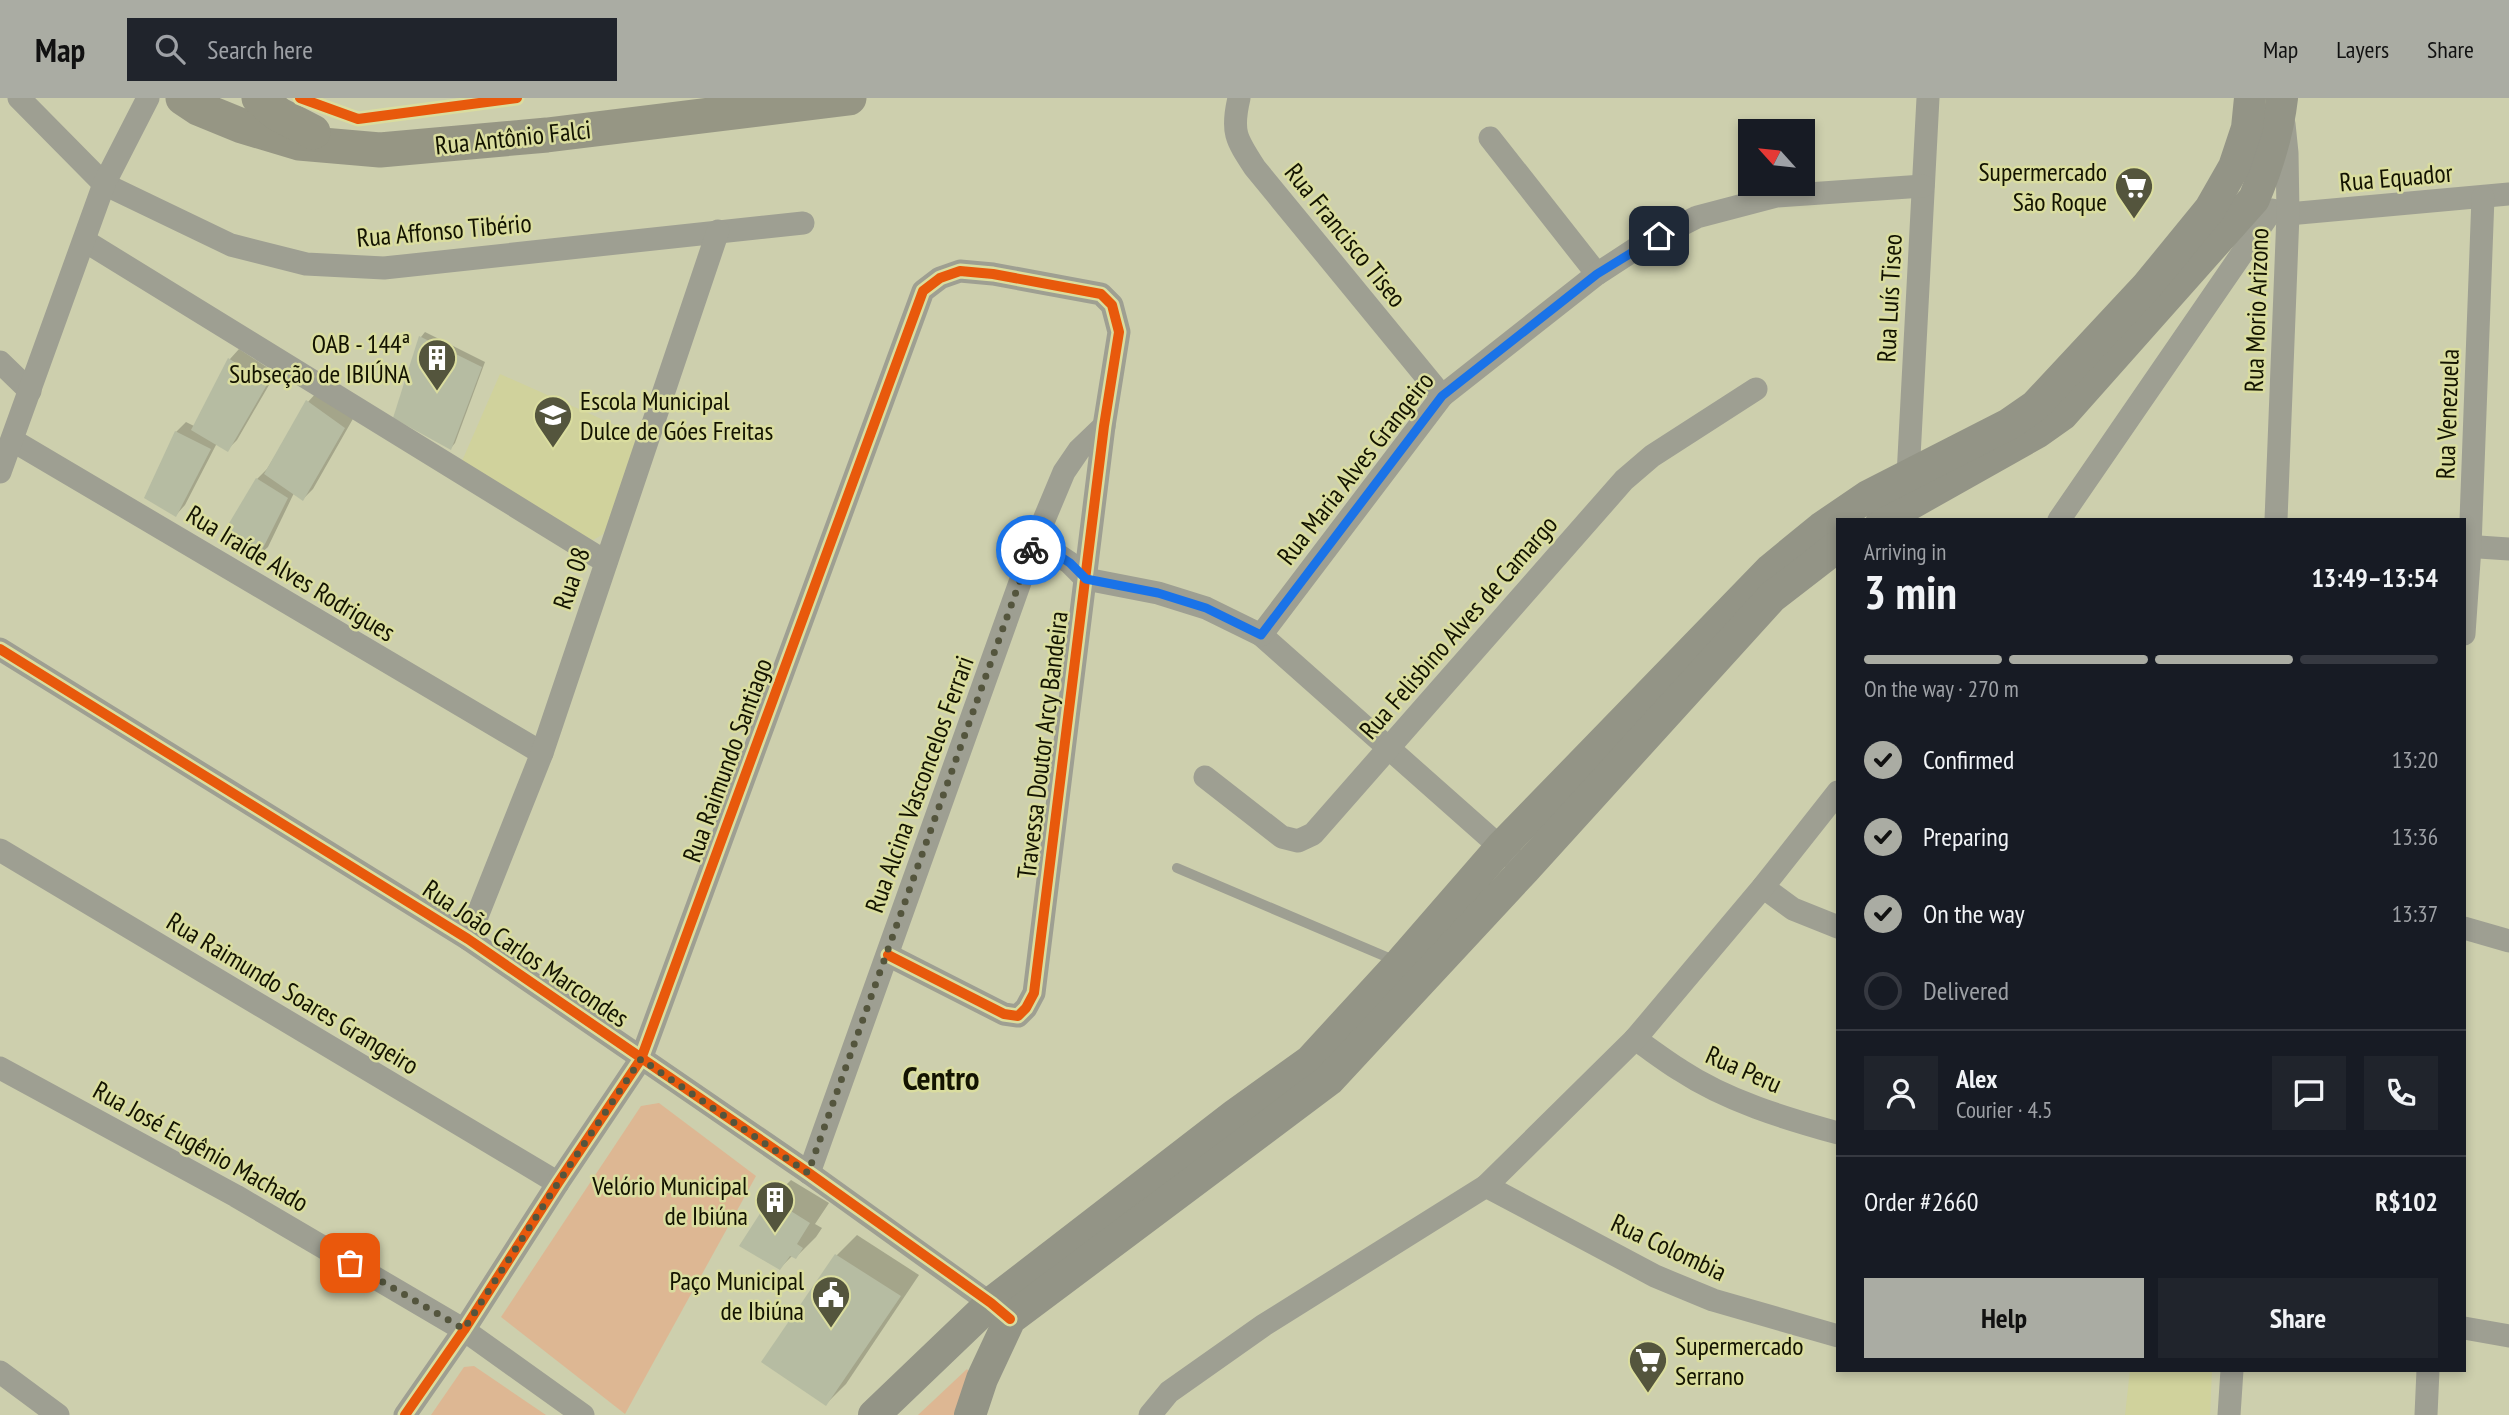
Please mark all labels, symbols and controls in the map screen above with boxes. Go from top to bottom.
search box [127,18,617,81]
text: Map [35,28,85,71]
icon: search [151,30,189,68]
text: Search here [207,33,313,66]
text: Map [2263,34,2298,65]
text: Layers [2336,34,2389,65]
text: Share [2427,34,2474,65]
street label: Rua Antônio Falci [433,112,593,162]
north arrow [1738,119,1815,196]
map controls [1738,119,1815,196]
place label: Supermercado São Roque [1978,155,2107,218]
street label: Rua Francisco Tiseo [1278,156,1414,314]
street label: Rua Equador [2338,156,2454,198]
supermarket icon: Supermercado São Roque [2113,165,2155,220]
street label: Rua Affonso Tibério [355,206,533,254]
pin [1629,206,1689,266]
icon: home [1640,217,1678,255]
street label: Rua Morio Arizono [2237,227,2275,393]
street label: Rua Luís Tiseo [1869,233,1909,363]
place label: OAB - 144ª Subseção de IBIÚNA [229,327,411,390]
building icon: OAB - 144ª Subseção de IBIÚNA [416,337,458,392]
street label: Rua Venezuela [2428,348,2466,480]
street label: Rua Maria Alves Grangeiro [1269,365,1441,571]
place label: Escola Municipal Dulce de Góes Freitas [580,384,773,447]
school or university icon: Escola Municipal Dulce de Góes Freitas [532,394,574,449]
street label: Rua Iraíde Alves Rodrigues [181,498,401,648]
street label: Rua Felisbino Alves de Camargo [1352,508,1564,746]
courier [996,515,1066,585]
icon: bike [1012,531,1050,569]
text: Arriving in [1864,537,1946,566]
street label: Rua 08 [545,543,597,613]
text: 13:49–13:54 [2311,561,2438,594]
text: 3 min [1864,562,1957,622]
street label: Travessa Doutor Arcy Bandeira [1009,609,1075,881]
street label: Rua Alcina Vasconcelos Ferrari [857,651,981,917]
street label: Rua Raimundo Santiago [675,654,779,866]
text: On the way · 270 m [1864,674,2019,703]
icon: check [1864,741,1902,779]
text: Confirmed [1923,743,2014,776]
text: 13:20 [2392,745,2438,774]
icon: check [1864,818,1902,856]
text: Preparing [1923,820,2009,853]
text: 13:36 [2392,822,2438,851]
street label: Rua João Carlos Marcondes [417,872,635,1034]
icon: check [1864,895,1902,933]
text: On the way [1923,897,2025,930]
text: 13:37 [2392,899,2438,928]
street label: Rua Raimundo Soares Grangeiro [161,905,425,1081]
text: Delivered [1923,974,2009,1007]
street label: Rua Peru [1701,1038,1787,1100]
district label: Centro [902,1056,980,1099]
button: person [1864,1056,1938,1130]
button: chat [2272,1056,2346,1130]
button: phone [2364,1056,2438,1130]
text: Alex [1956,1062,1997,1095]
street label: Rua José Eugênio Machado [88,1073,314,1219]
text: Courier · 4.5 [1956,1095,2052,1124]
place label: Velório Municipal de Ibiúna [591,1169,748,1232]
building icon: Velório Municipal de Ibiúna [754,1179,796,1234]
text: Order #2660 [1864,1185,1979,1218]
text: R$102 [2375,1185,2438,1218]
street label: Rua Colombia [1606,1206,1732,1288]
pin [320,1233,380,1293]
icon: bag [331,1244,369,1282]
place label: Paço Municipal de Ibiúna [669,1264,804,1327]
public building icon: Paço Municipal de Ibiúna [810,1274,852,1329]
button: Help [1864,1278,2144,1358]
button: Share [2158,1278,2438,1358]
place label: Supermercado Serrano [1675,1329,1804,1392]
supermarket icon: Supermercado Serrano [1627,1339,1669,1394]

